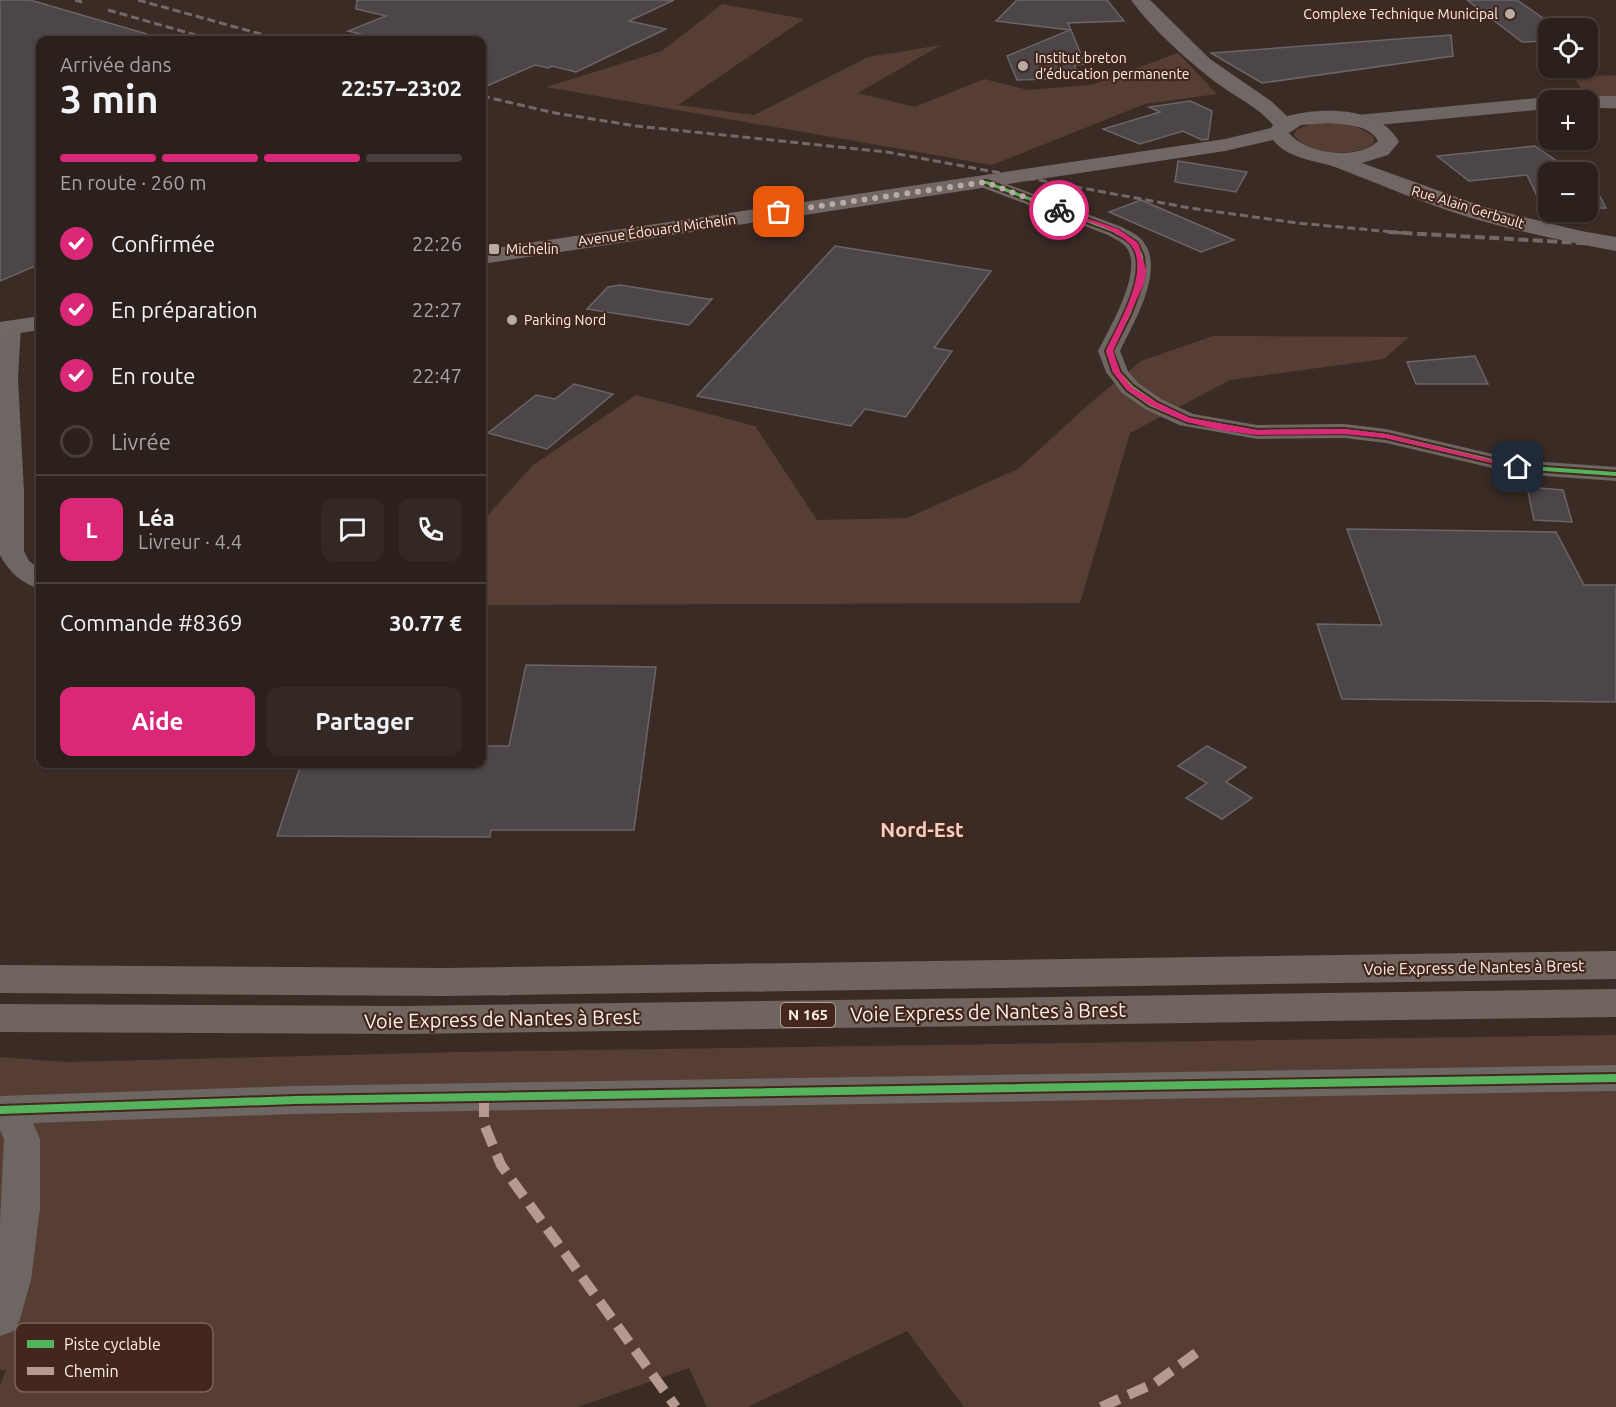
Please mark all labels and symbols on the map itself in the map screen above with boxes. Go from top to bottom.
place label: Complexe Technique Municipal [1303,6,1498,22]
marker: Complexe Technique Municipal [1503,7,1517,21]
place label: Institut breton d’éducation permanente [1035,50,1190,82]
marker: Institut breton d’éducation permanente [1016,59,1030,73]
courier [1029,180,1089,240]
street label: Rue Alain Gerbault [1410,182,1527,232]
pin [753,186,804,237]
street label: Avenue Édouard Michelin [577,210,737,249]
place label: Michelin [506,241,559,257]
marker: Michelin [487,242,501,256]
place label: Parking Nord [524,312,606,328]
marker: Parking Nord [505,313,519,327]
pin [1492,441,1543,492]
district label: Nord-Est [880,818,964,841]
street label: Voie Express de Nantes à Brest [1363,956,1585,978]
street label: Voie Express de Nantes à Brest [850,998,1126,1025]
road number: N 165 [781,1003,835,1027]
street label: Voie Express de Nantes à Brest [364,1005,640,1032]
legend [15,1323,213,1392]
text: Piste cyclable [64,1335,161,1353]
text: Chemin [64,1362,119,1380]

